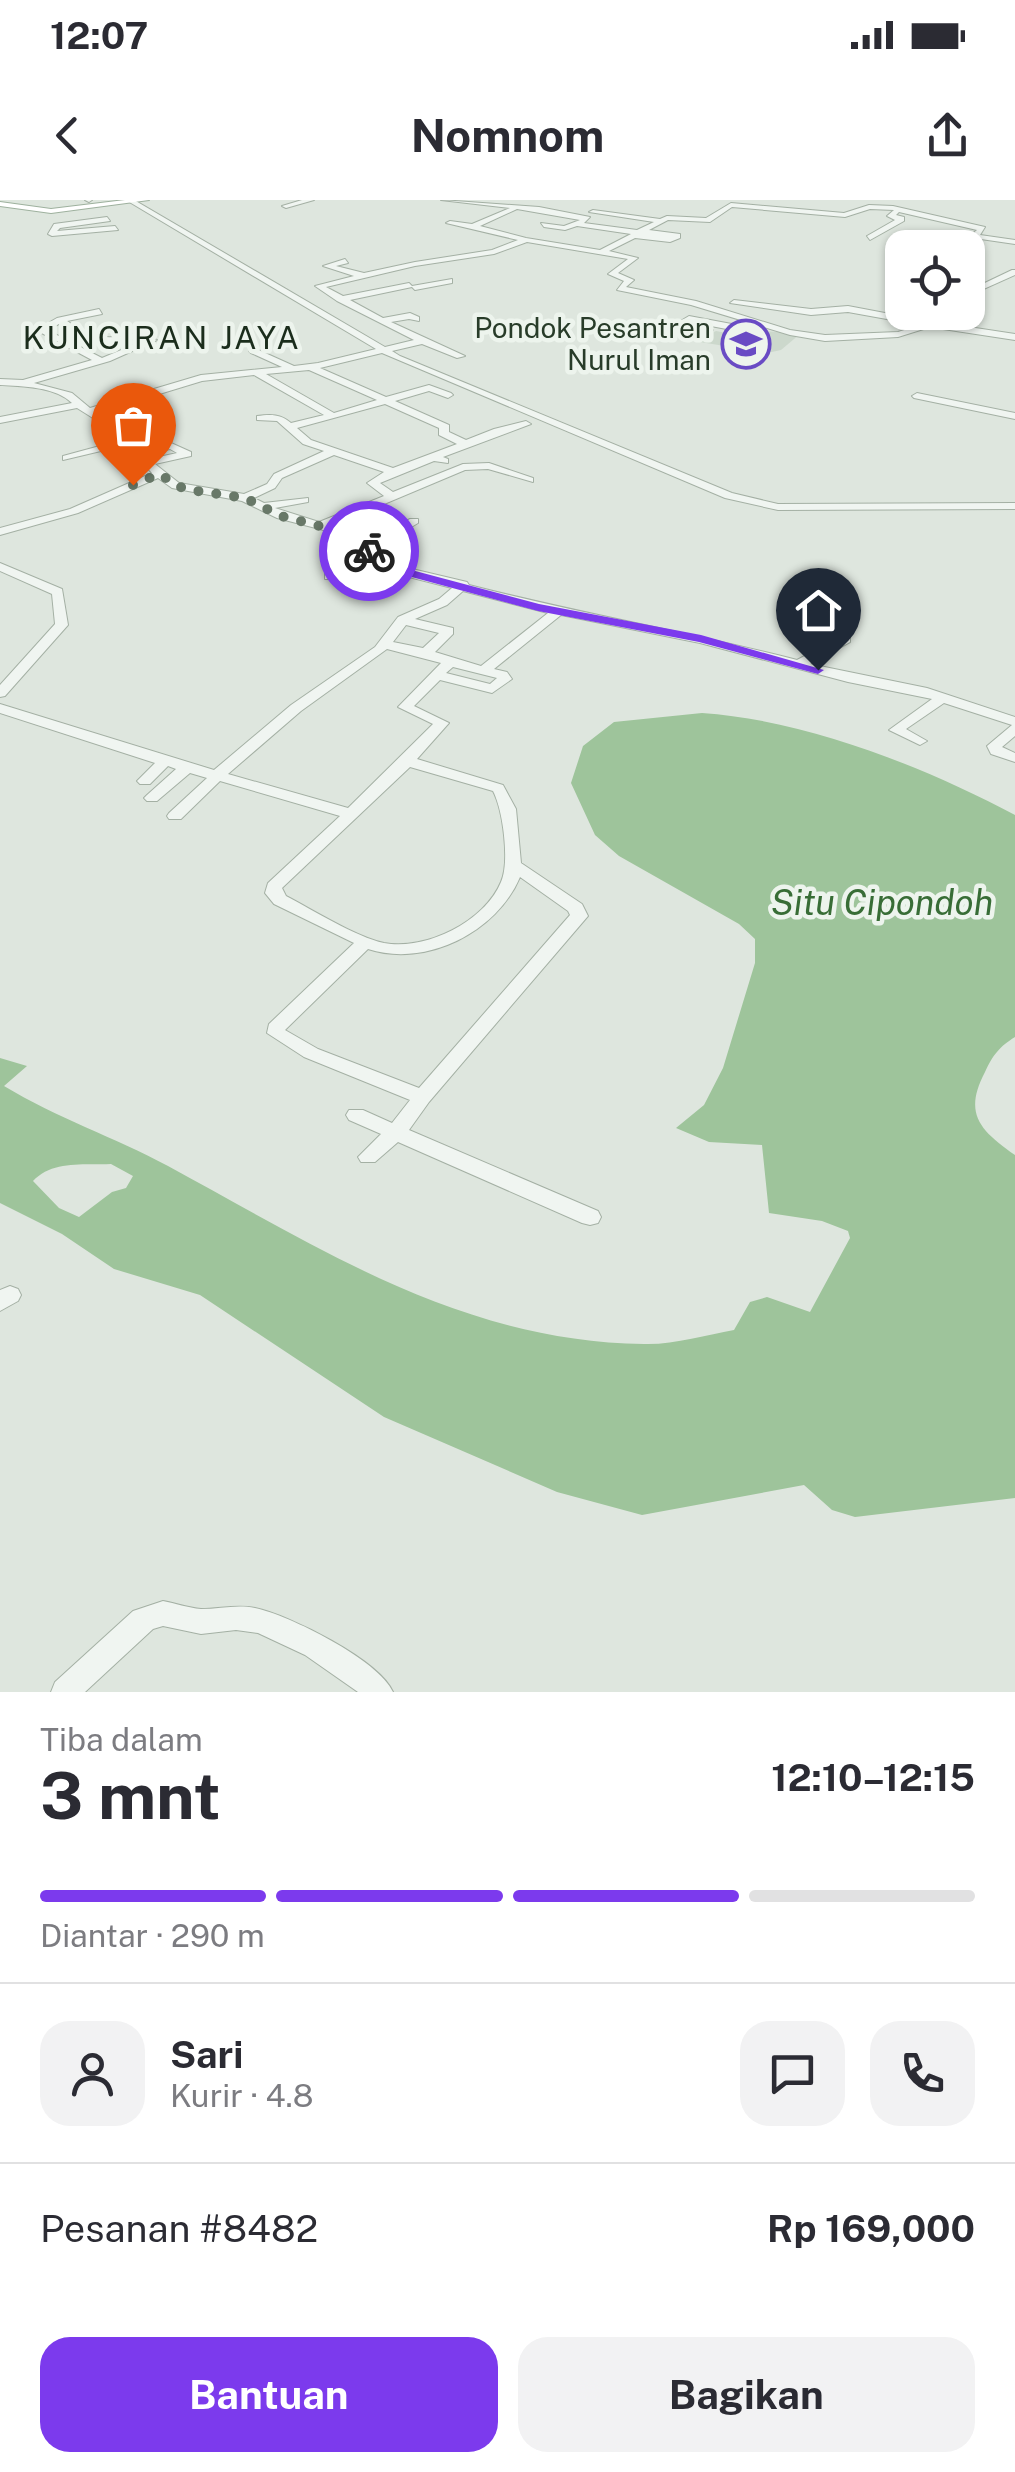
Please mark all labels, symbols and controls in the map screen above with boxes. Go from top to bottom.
text: 12:07 [50,13,148,58]
icon: back [40,108,95,163]
icon: share [920,108,975,163]
text: Nomnom [411,109,604,162]
map controls [885,230,985,330]
button: locate [885,230,985,330]
place label: Pondok Pesantren Nurul Iman [474,311,711,376]
school or university icon: Pondok Pesantren Nurul Iman [720,318,772,370]
district label: KUNCIRAN JAYA [22,319,302,356]
pin [91,383,176,486]
icon: bag [106,398,161,453]
courier [319,501,419,601]
icon: bike [342,524,397,579]
pin [776,568,861,671]
icon: home [791,583,846,638]
water label: Situ Cipondoh [771,882,993,923]
text: Tiba dalam [40,1721,203,1758]
text: 12:10–12:15 [771,1755,975,1800]
text: 3 mnt [40,1757,221,1834]
text: Diantar · 290 m [40,1917,265,1954]
button: person [40,2021,145,2126]
button: chat [740,2021,845,2126]
button: phone [870,2021,975,2126]
text: Sari [170,2032,243,2077]
text: Kurir · 4.8 [170,2077,314,2114]
text: Pesanan #8482 [40,2206,318,2251]
text: Rp 169,000 [767,2206,975,2251]
button: Bantuan [40,2337,498,2452]
button: Bagikan [518,2337,975,2452]

